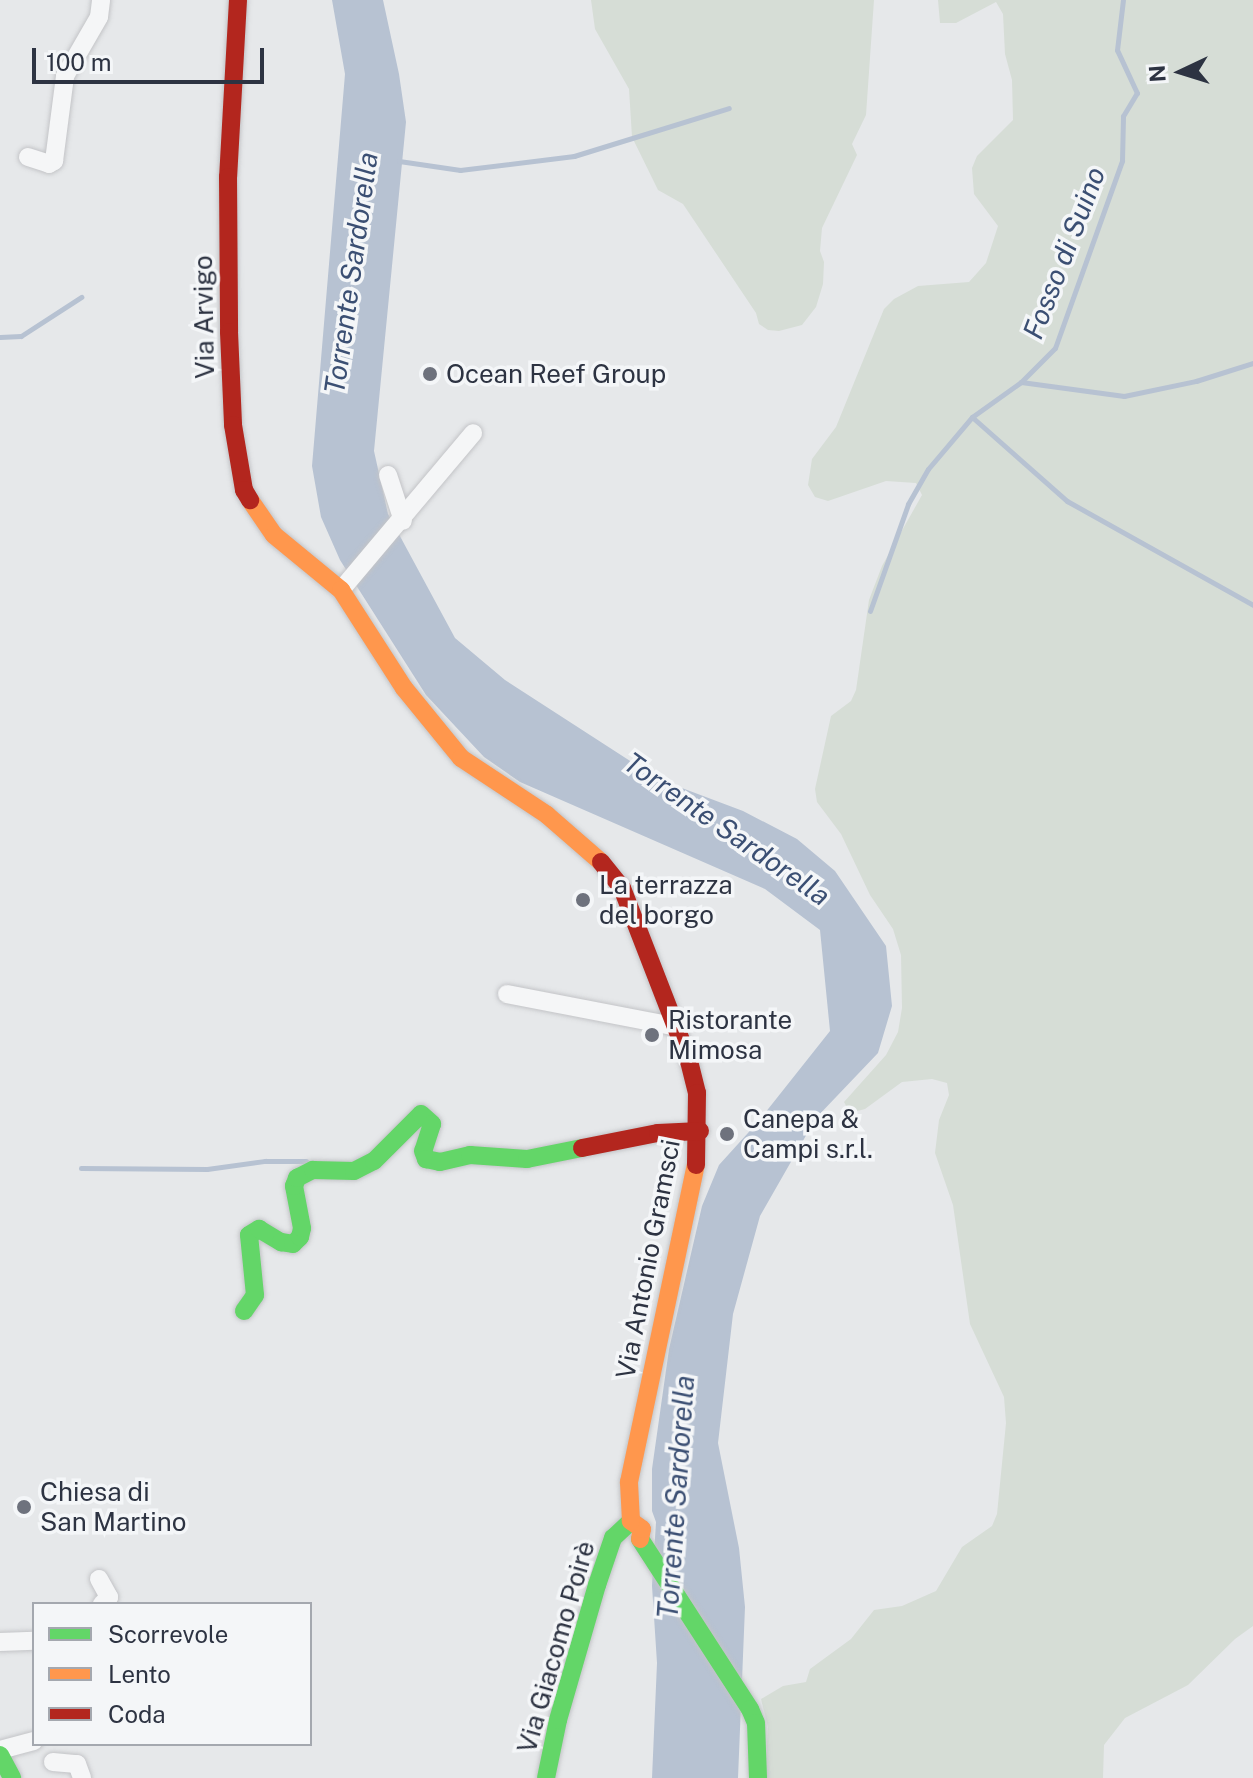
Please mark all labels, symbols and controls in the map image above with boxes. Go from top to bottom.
scale bar [36,32,268,82]
north arrow [1141,32,1221,112]
text: 100 m [46,48,112,76]
text: N [1143,64,1171,83]
water label: Torrente Sardorella [317,150,385,396]
water label: Fosso di Suino [1016,162,1112,344]
street label: Via Arvigo [187,255,221,379]
place label: Ocean Reef Group [446,358,666,390]
marker: Ocean Reef Group [421,365,439,383]
water label: Torrente Sardorella [617,745,837,913]
place label: La terrazza del borgo [599,869,733,930]
marker: La terrazza del borgo [574,891,592,909]
place label: Ristorante Mimosa [668,1004,792,1066]
marker: Ristorante Mimosa [643,1026,661,1044]
place label: Canepa & Campi s.r.l. [743,1103,873,1164]
marker: Canepa & Campi s.r.l. [718,1125,736,1143]
street label: Via Antonio Gramsci [609,1137,687,1381]
water label: Torrente Sardorella [651,1374,701,1620]
place label: Chiesa di San Martino [40,1476,187,1538]
marker: Chiesa di San Martino [15,1498,33,1516]
street label: Via Giacomo Poirè [511,1537,601,1757]
legend [32,1602,312,1746]
text: Scorrevole [108,1620,228,1648]
text: Lento [108,1660,171,1688]
text: Coda [108,1700,166,1728]

